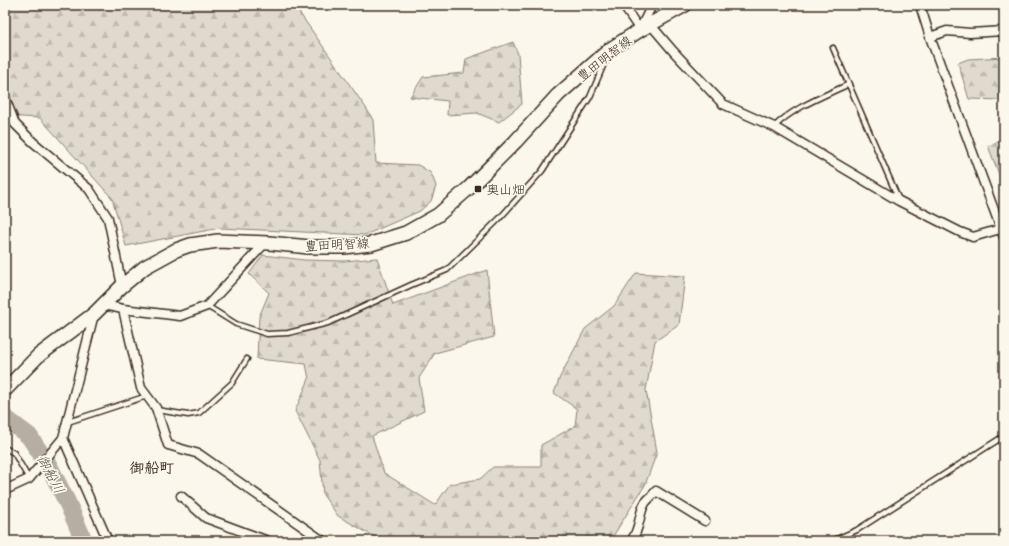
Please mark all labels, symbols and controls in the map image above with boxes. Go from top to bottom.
street label: 豊田明智線 [572,29,638,87]
place label: 奥山畑 [486,178,525,201]
marker: 奥山畑 [473,184,483,194]
street label: 豊田明智線 [304,231,371,258]
water label: 御船川 [30,450,71,499]
district label: 御船町 [129,455,175,481]

